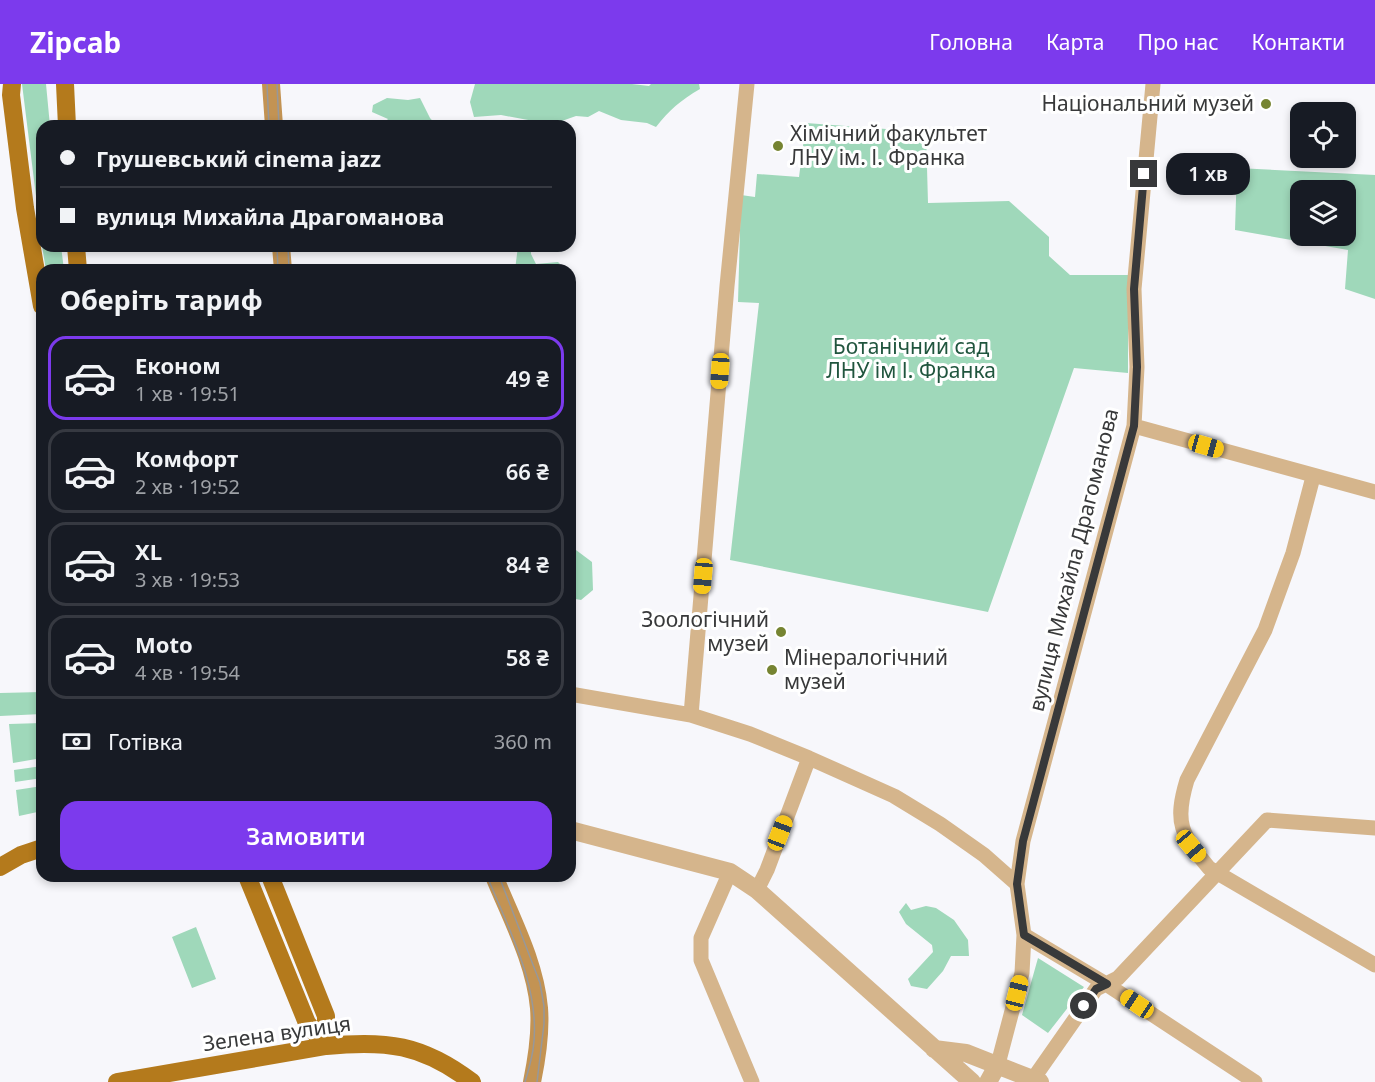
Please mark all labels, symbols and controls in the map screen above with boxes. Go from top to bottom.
text: Zipcab [30,23,121,61]
text: Головна [929,28,1013,56]
text: Карта [1046,28,1104,56]
text: Про нас [1137,28,1219,56]
text: Контакти [1252,28,1345,56]
place label: Національний музей [1042,89,1254,117]
marker: Національний музей [1259,97,1273,111]
map controls [1290,102,1356,246]
button: locate [1290,102,1356,168]
place label: Хімічний факультет ЛНУ ім. І. Франка [790,119,987,171]
marker: Хімічний факультет ЛНУ ім. І. Франка [771,139,785,153]
text: Грушевський cinema jazz [96,143,381,173]
callout: 1 хв [1165,153,1249,195]
route end [1130,160,1157,187]
text: 1 хв [1188,160,1228,187]
button: layers [1290,180,1356,246]
text: вулиця Михайла Драгоманова [96,201,444,231]
text: Оберіть тариф [60,281,263,318]
park label: Ботанічний сад ЛНУ ім І. Франка [826,332,996,384]
text: Економ [135,350,221,380]
icon: car [63,351,117,405]
car [710,352,730,390]
text: 49 ₴ [506,363,549,393]
text: 1 хв · 19:51 [135,380,240,407]
street label: вулиця Михайла Драгоманова [1022,405,1124,714]
car [1186,432,1226,460]
text: Комфорт [135,443,238,473]
icon: car [63,444,117,498]
text: 66 ₴ [506,456,549,486]
text: 2 хв · 19:52 [135,473,240,500]
text: XL [135,536,162,566]
icon: car [63,537,117,591]
text: 84 ₴ [506,549,549,579]
car [692,557,714,595]
text: 3 хв · 19:53 [135,566,240,593]
place label: Зоологічний музей [641,605,769,657]
marker: Зоологічний музей [774,625,788,639]
text: Moto [135,629,193,659]
icon: car [63,630,117,684]
text: 58 ₴ [506,642,549,672]
place label: Мінералогічний музей [784,643,948,695]
text: 4 хв · 19:54 [135,659,240,686]
marker: Мінералогічний музей [765,663,779,677]
icon: cash [60,725,93,758]
text: Готівка [108,726,183,756]
text: 360 m [494,728,552,755]
button: Замовити [60,801,552,870]
car [765,813,795,853]
car [1173,826,1209,866]
car [1004,973,1030,1013]
car [1117,986,1157,1022]
route start [1070,992,1097,1019]
street label: Зелена вулиця [201,1009,353,1057]

